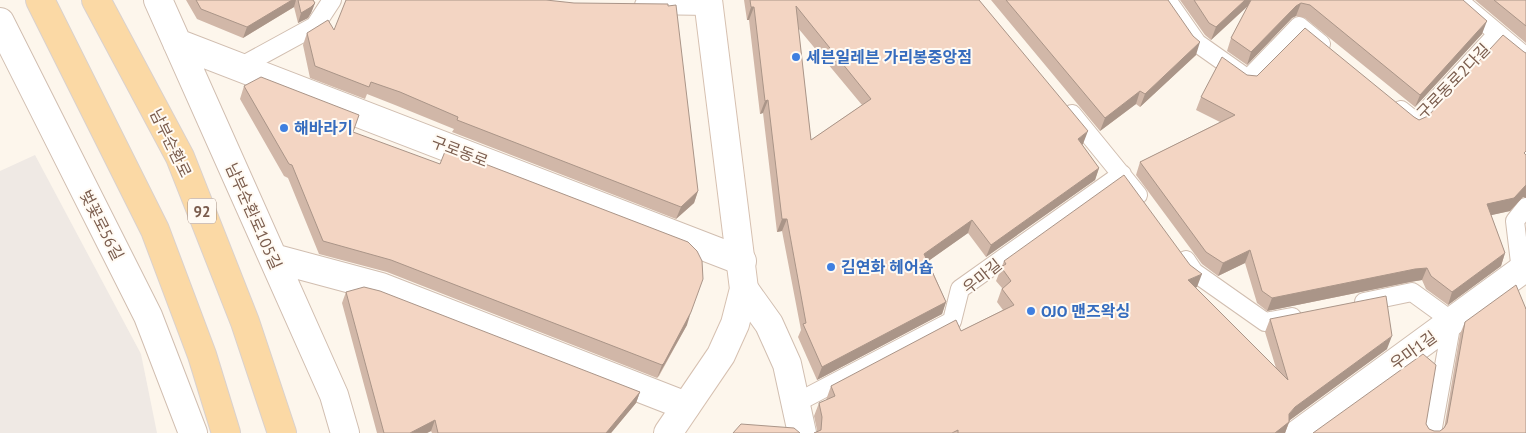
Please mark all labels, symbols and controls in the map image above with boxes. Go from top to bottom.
street label: 구로동로2다길 [1412,39,1494,123]
place label: 세븐일레븐 가리봉중앙점 [806,47,972,67]
marker: 세븐일레븐 가리봉중앙점 [790,51,802,63]
street label: 남부순환로 [146,106,196,181]
place label: 해바라기 [294,118,353,138]
marker: 해바라기 [278,122,290,134]
street label: 구로동로 [429,131,491,171]
street label: 남부순환로105길 [222,160,286,272]
street label: 벚꽃로56길 [76,186,128,264]
road number: 92 [188,198,216,224]
street label: 우마길 [959,254,1005,298]
place label: 김연화 헤어숍 [841,257,934,277]
marker: 김연화 헤어숍 [825,261,837,273]
place label: OJO 맨즈왁싱 [1041,301,1130,321]
marker: OJO 맨즈왁싱 [1025,305,1037,317]
street label: 우마1길 [1386,326,1440,374]

